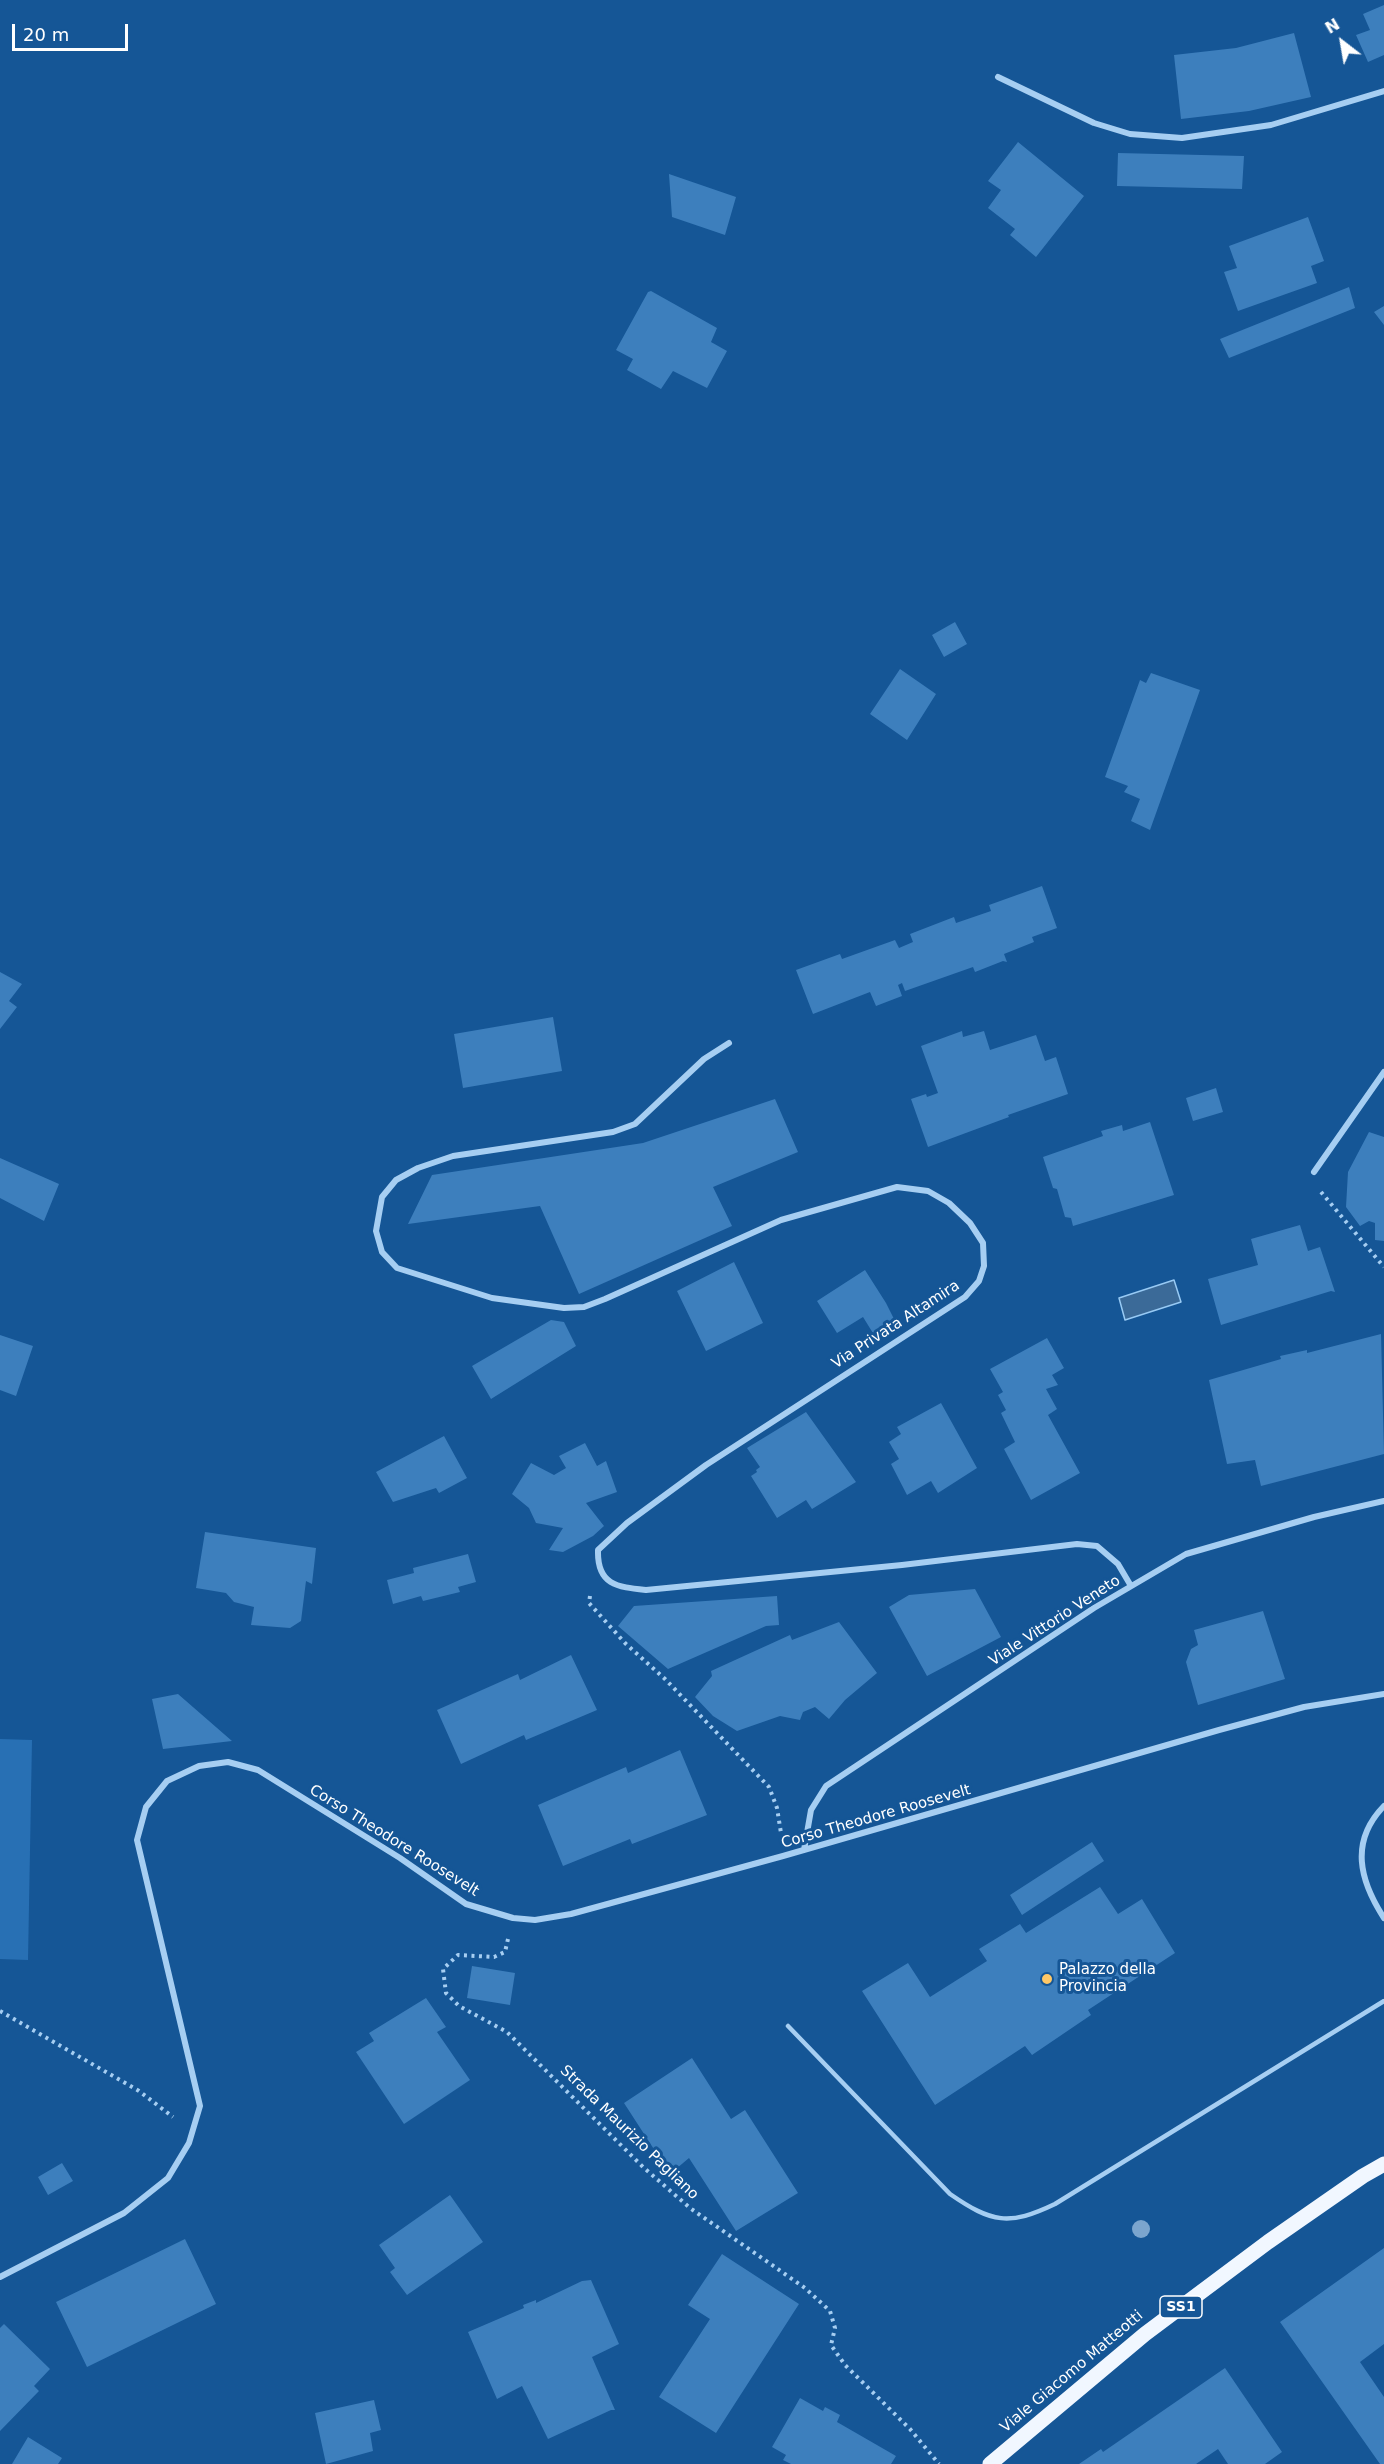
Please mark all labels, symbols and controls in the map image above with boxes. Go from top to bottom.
scale bar [15,12,130,50]
north arrow [1312,12,1372,72]
text: N [1322,15,1343,38]
text: 20 m [23,24,69,45]
street label: Via Privata Altamira [829,1277,963,1373]
street label: Viale Vittorio Veneto [986,1572,1124,1670]
street label: Corso Theodore Roosevelt [306,1781,482,1901]
street label: Corso Theodore Roosevelt [779,1781,973,1853]
place label: Palazzo della Provincia [1059,1961,1156,1996]
marker: Palazzo della Provincia [1040,1972,1054,1986]
street label: Strada Maurizio Pagliano [556,2062,702,2204]
road number: SS1 [1160,2296,1202,2318]
street label: Viale Giacomo Matteotti [997,2307,1147,2437]

